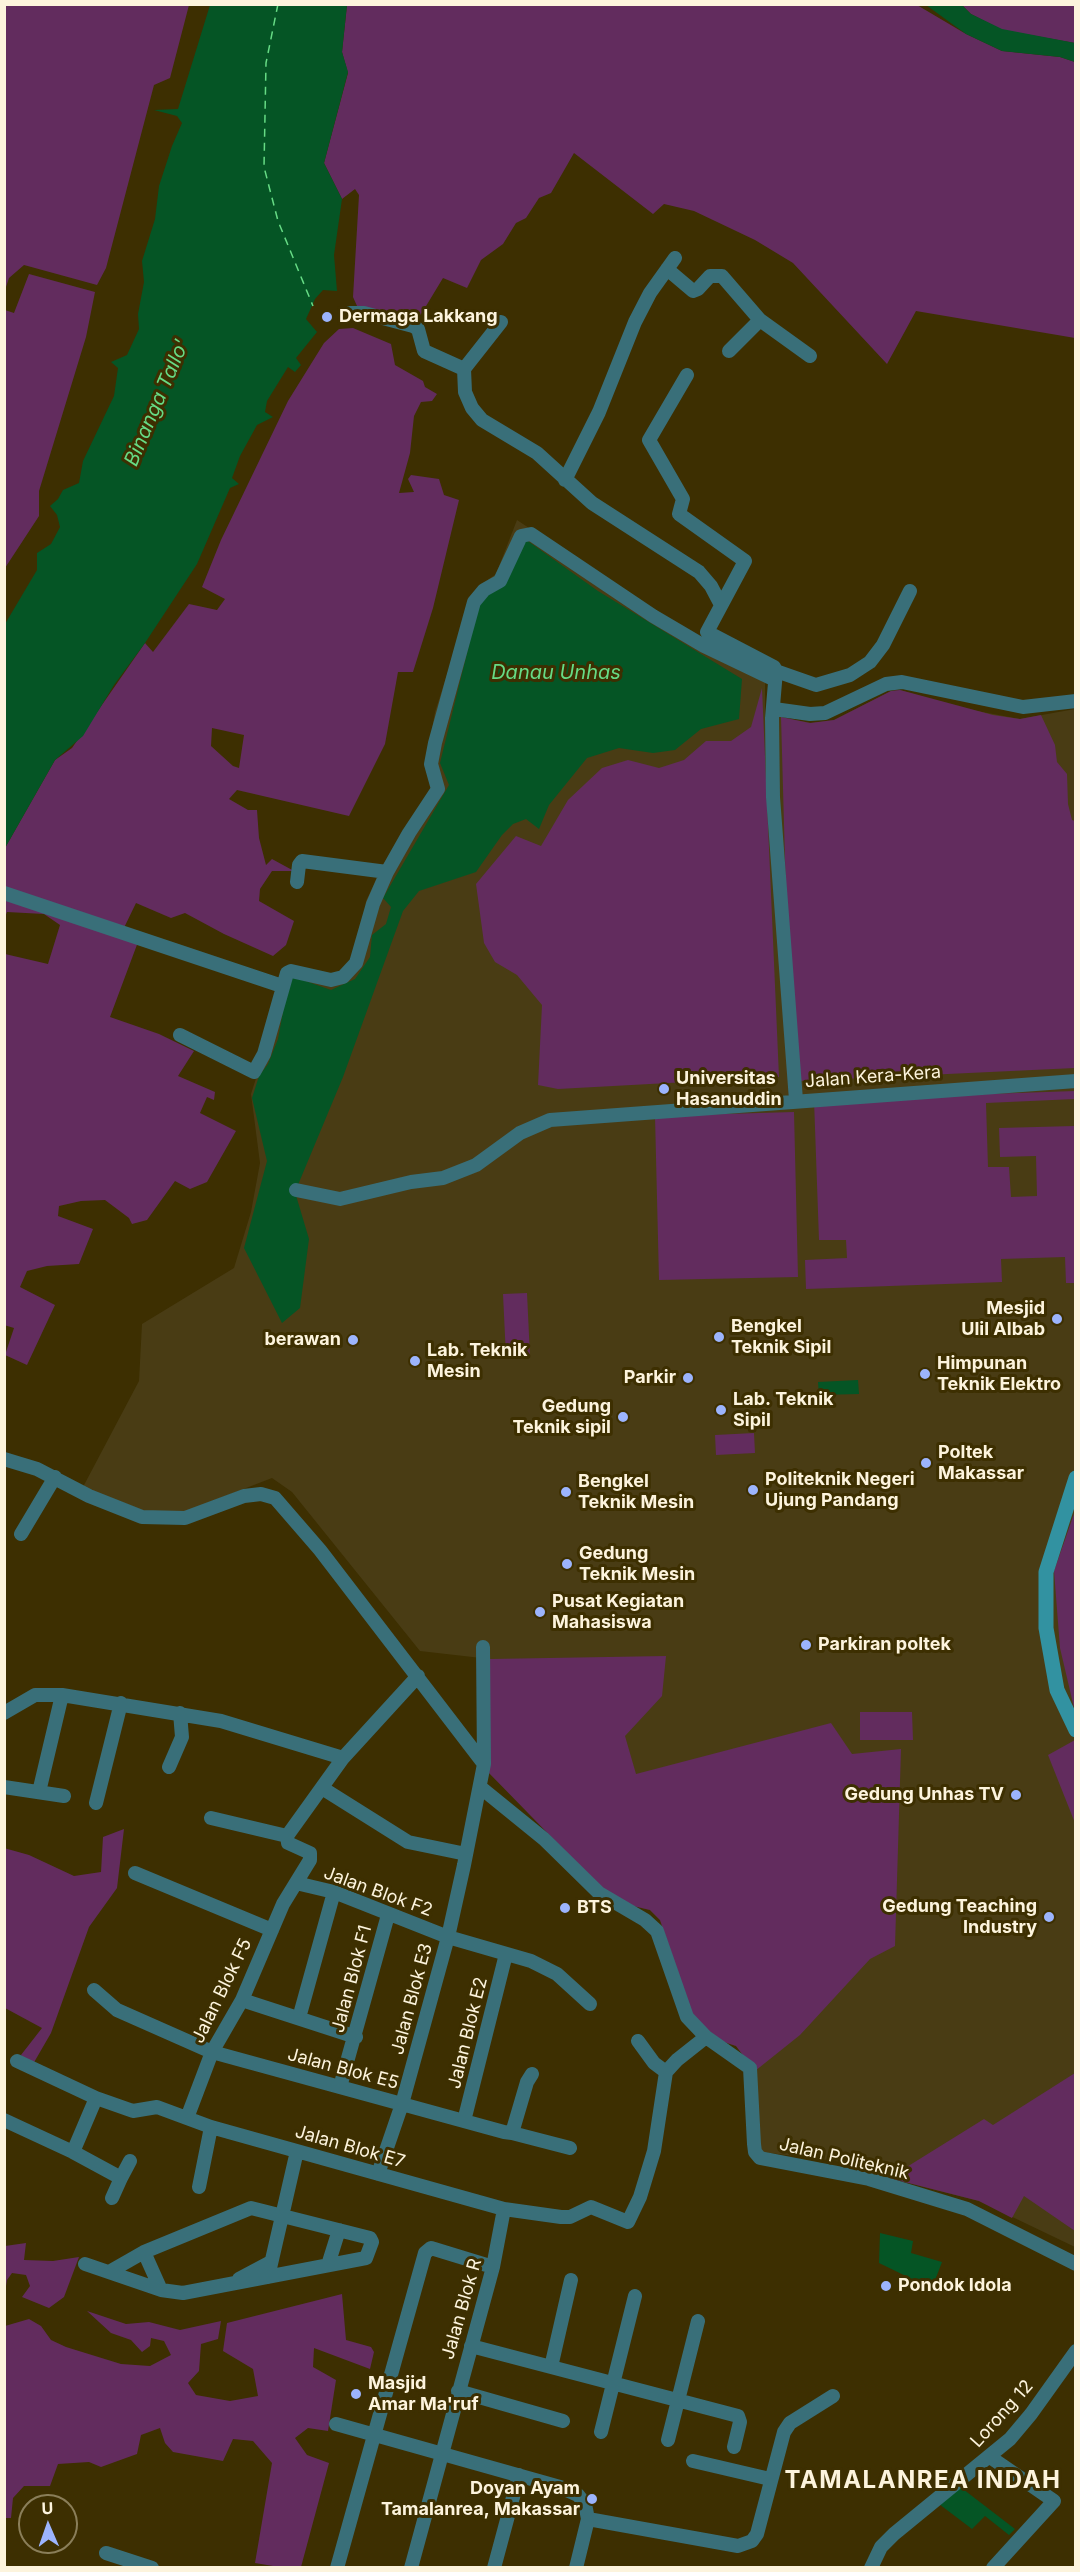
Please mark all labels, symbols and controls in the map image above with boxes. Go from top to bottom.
place label: Dermaga Lakkang [339,306,498,328]
marker: Dermaga Lakkang [320,310,334,324]
water label: Binanga Tallo' [120,336,194,470]
water label: Danau Unhas [491,661,621,685]
street label: Jalan Kera-Kera [804,1061,942,1093]
place label: Universitas Hasanuddin [676,1068,782,1110]
marker: Universitas Hasanuddin [657,1082,671,1096]
place label: Mesjid Ulil Albab [961,1298,1045,1340]
marker: Mesjid Ulil Albab [1050,1312,1064,1326]
place label: Bengkel Teknik Sipil [731,1316,831,1358]
place label: berawan [264,1329,341,1351]
marker: Bengkel Teknik Sipil [712,1330,726,1344]
marker: berawan [346,1333,360,1347]
place label: Lab. Teknik Mesin [427,1340,528,1382]
place label: Himpunan Teknik Elektro [937,1353,1061,1396]
marker: Lab. Teknik Mesin [408,1354,422,1368]
place label: Parkir [624,1367,676,1389]
marker: Himpunan Teknik Elektro [918,1367,932,1381]
marker: Parkir [681,1371,695,1385]
place label: Lab. Teknik Sipil [733,1389,834,1432]
place label: Gedung Teknik sipil [512,1396,611,1438]
marker: Lab. Teknik Sipil [714,1403,728,1417]
marker: Gedung Teknik sipil [616,1410,630,1424]
place label: Poltek Makassar [938,1442,1024,1484]
marker: Poltek Makassar [919,1456,933,1470]
place label: Politeknik Negeri Ujung Pandang [765,1469,915,1512]
place label: Bengkel Teknik Mesin [578,1471,694,1514]
marker: Politeknik Negeri Ujung Pandang [746,1483,760,1497]
marker: Bengkel Teknik Mesin [559,1485,573,1499]
place label: Gedung Teknik Mesin [579,1543,695,1586]
marker: Gedung Teknik Mesin [560,1557,574,1571]
place label: Pusat Kegiatan Mahasiswa [552,1591,684,1634]
marker: Pusat Kegiatan Mahasiswa [533,1605,547,1619]
place label: Parkiran poltek [818,1634,951,1656]
marker: Parkiran poltek [799,1638,813,1652]
place label: Gedung Unhas TV [845,1784,1004,1806]
marker: Gedung Unhas TV [1009,1788,1023,1802]
street label: Jalan Blok F2 [321,1862,435,1922]
place label: Gedung Teaching Industry [882,1896,1037,1938]
place label: BTS [577,1897,612,1919]
marker: BTS [558,1901,572,1915]
marker: Gedung Teaching Industry [1042,1910,1056,1924]
street label: Jalan Blok F1 [327,1923,377,2035]
street label: Jalan Blok F5 [187,1935,257,2047]
street label: Jalan Blok E3 [387,1941,437,2057]
street label: Jalan Blok E2 [444,1975,492,2091]
street label: Jalan Blok E5 [285,2044,401,2094]
street label: Jalan Blok E7 [293,2121,407,2173]
street label: Jalan Politeknik [777,2134,911,2184]
street label: Jalan Blok R [437,2256,487,2362]
place label: Pondok Idola [898,2275,1012,2297]
marker: Pondok Idola [879,2279,893,2293]
place label: Masjid Amar Ma'ruf [368,2373,479,2416]
street label: Lorong 12 [966,2376,1038,2452]
marker: Masjid Amar Ma'ruf [349,2387,363,2401]
district label: TAMALANREA INDAH [784,2467,1062,2495]
place label: Doyan Ayam Tamalanrea, Makassar [381,2478,580,2520]
marker: Doyan Ayam Tamalanrea, Makassar [585,2492,599,2506]
north arrow [18,2494,78,2554]
text: U [41,2498,54,2518]

